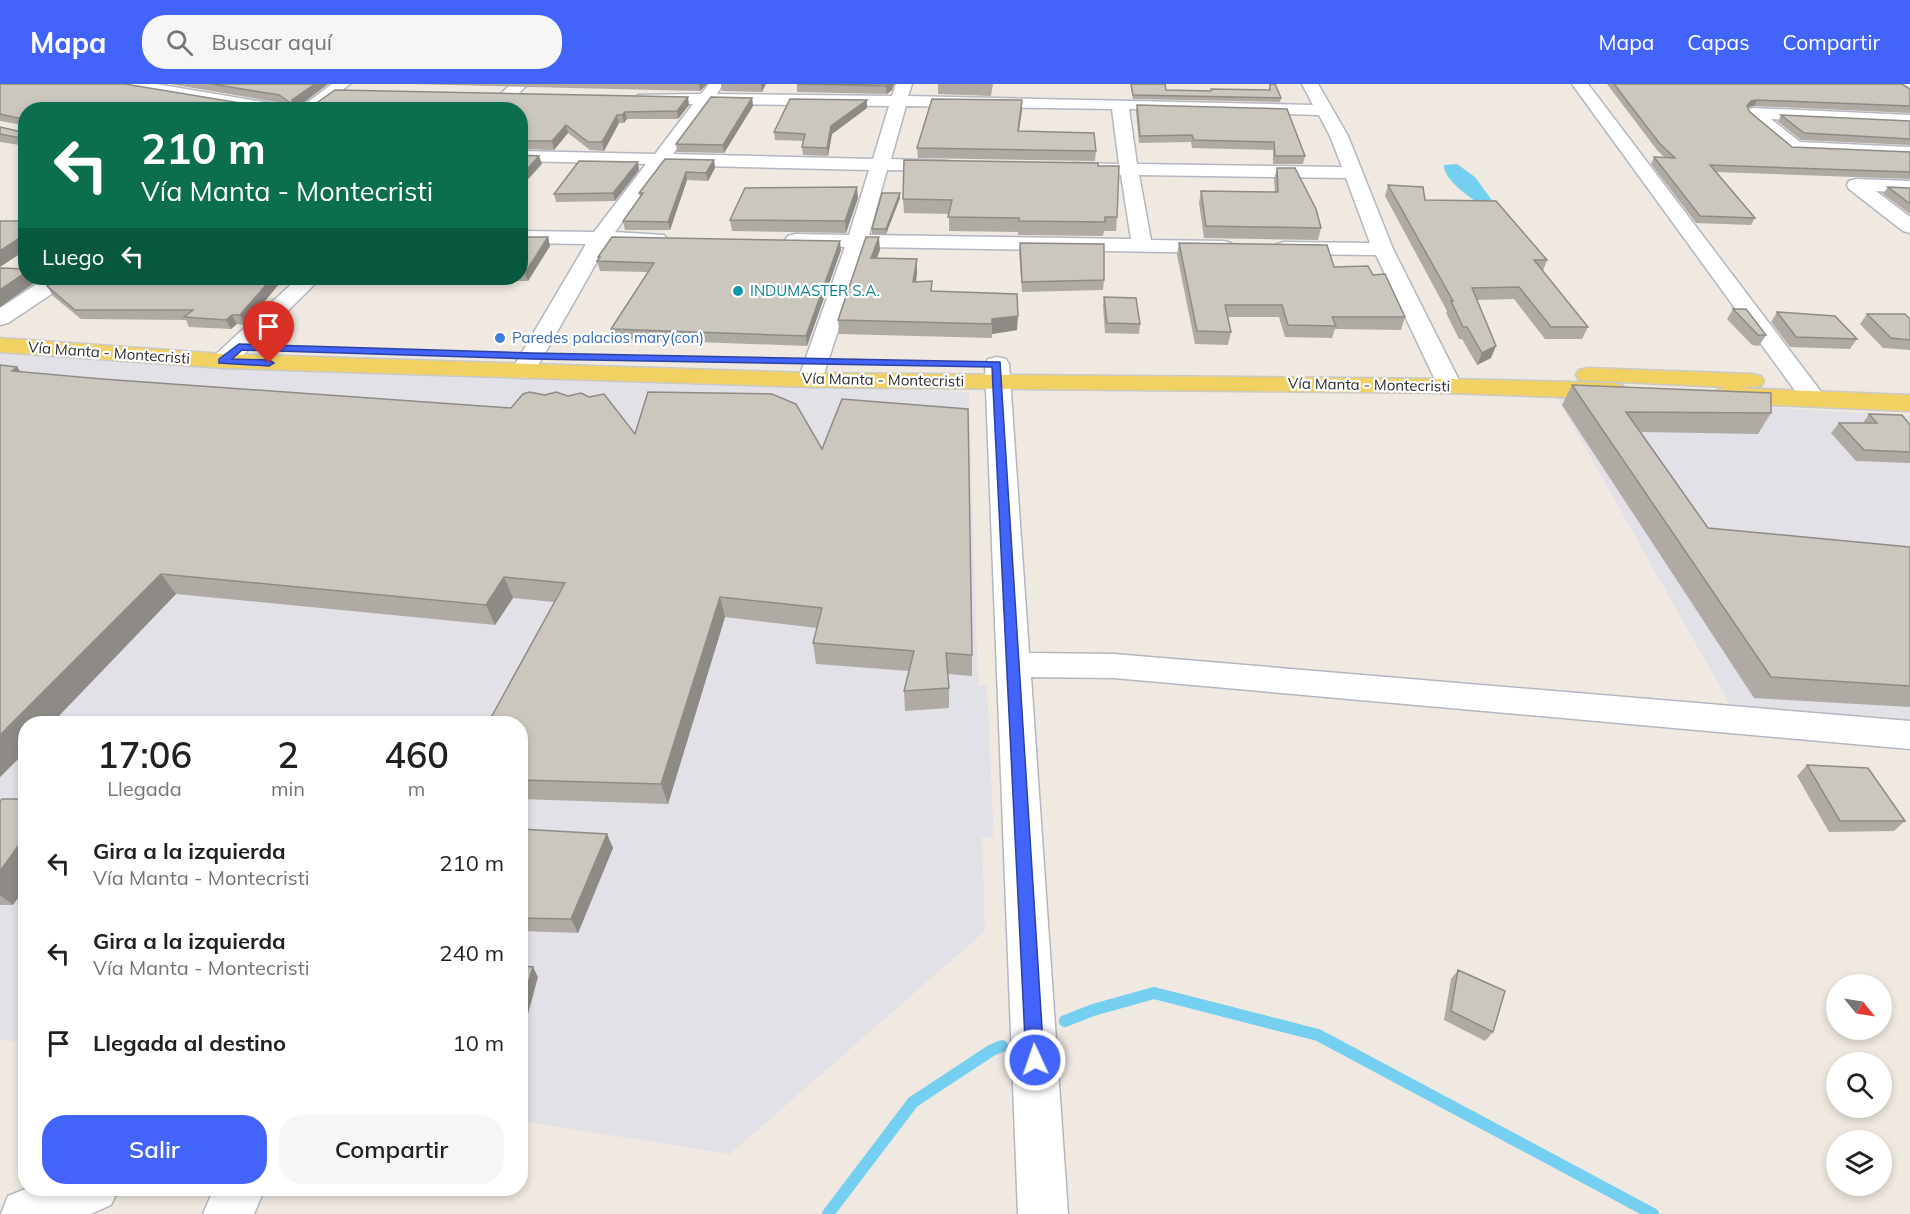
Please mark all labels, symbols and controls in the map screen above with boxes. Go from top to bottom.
search box [142,15,562,69]
text: Mapa [30,25,106,60]
icon: search [163,26,196,59]
text: Buscar aquí [211,28,332,56]
text: Mapa [1599,29,1654,55]
text: Capas [1687,29,1750,55]
text: Compartir [1783,29,1880,55]
text: 210 m [141,122,266,175]
icon: left [42,126,120,204]
text: Vía Manta - Montecristi [141,174,433,208]
icon: left [116,240,149,273]
text: Luego [42,243,104,271]
place label: INDUMASTER S.A. [750,281,880,300]
marker: INDUMASTER S.A. [731,284,745,298]
pin [243,301,294,363]
icon: arrive [252,310,285,343]
place label: Paredes palacios mary(con) [512,328,704,347]
marker: Paredes palacios mary(con) [493,331,507,345]
street label: Vía Manta - Montecristi [27,337,191,368]
street label: Vía Manta - Montecristi [802,369,964,390]
street label: Vía Manta - Montecristi [1288,374,1450,395]
text: 17:06 [97,732,192,777]
text: 2 [277,732,299,777]
text: 460 [384,732,449,777]
text: Llegada [107,776,182,801]
text: min [271,776,305,801]
text: m [408,776,425,801]
text: Gira a la izquierda [93,837,286,865]
icon: left [42,847,75,880]
text: 210 m [439,849,504,877]
text: Vía Manta - Montecristi [93,865,309,890]
text: Gira a la izquierda [93,927,286,955]
icon: left [42,937,75,970]
text: 240 m [439,939,504,967]
text: Vía Manta - Montecristi [93,955,309,980]
north arrow [1826,974,1892,1040]
map controls [1826,974,1892,1196]
icon: arrive [42,1027,75,1060]
position arrow [1003,1028,1067,1092]
text: Llegada al destino [93,1029,286,1057]
text: 10 m [453,1029,504,1057]
button: search [1826,1052,1892,1118]
button: Salir [42,1115,267,1184]
button: Compartir [279,1115,504,1184]
button: layers [1826,1130,1892,1196]

